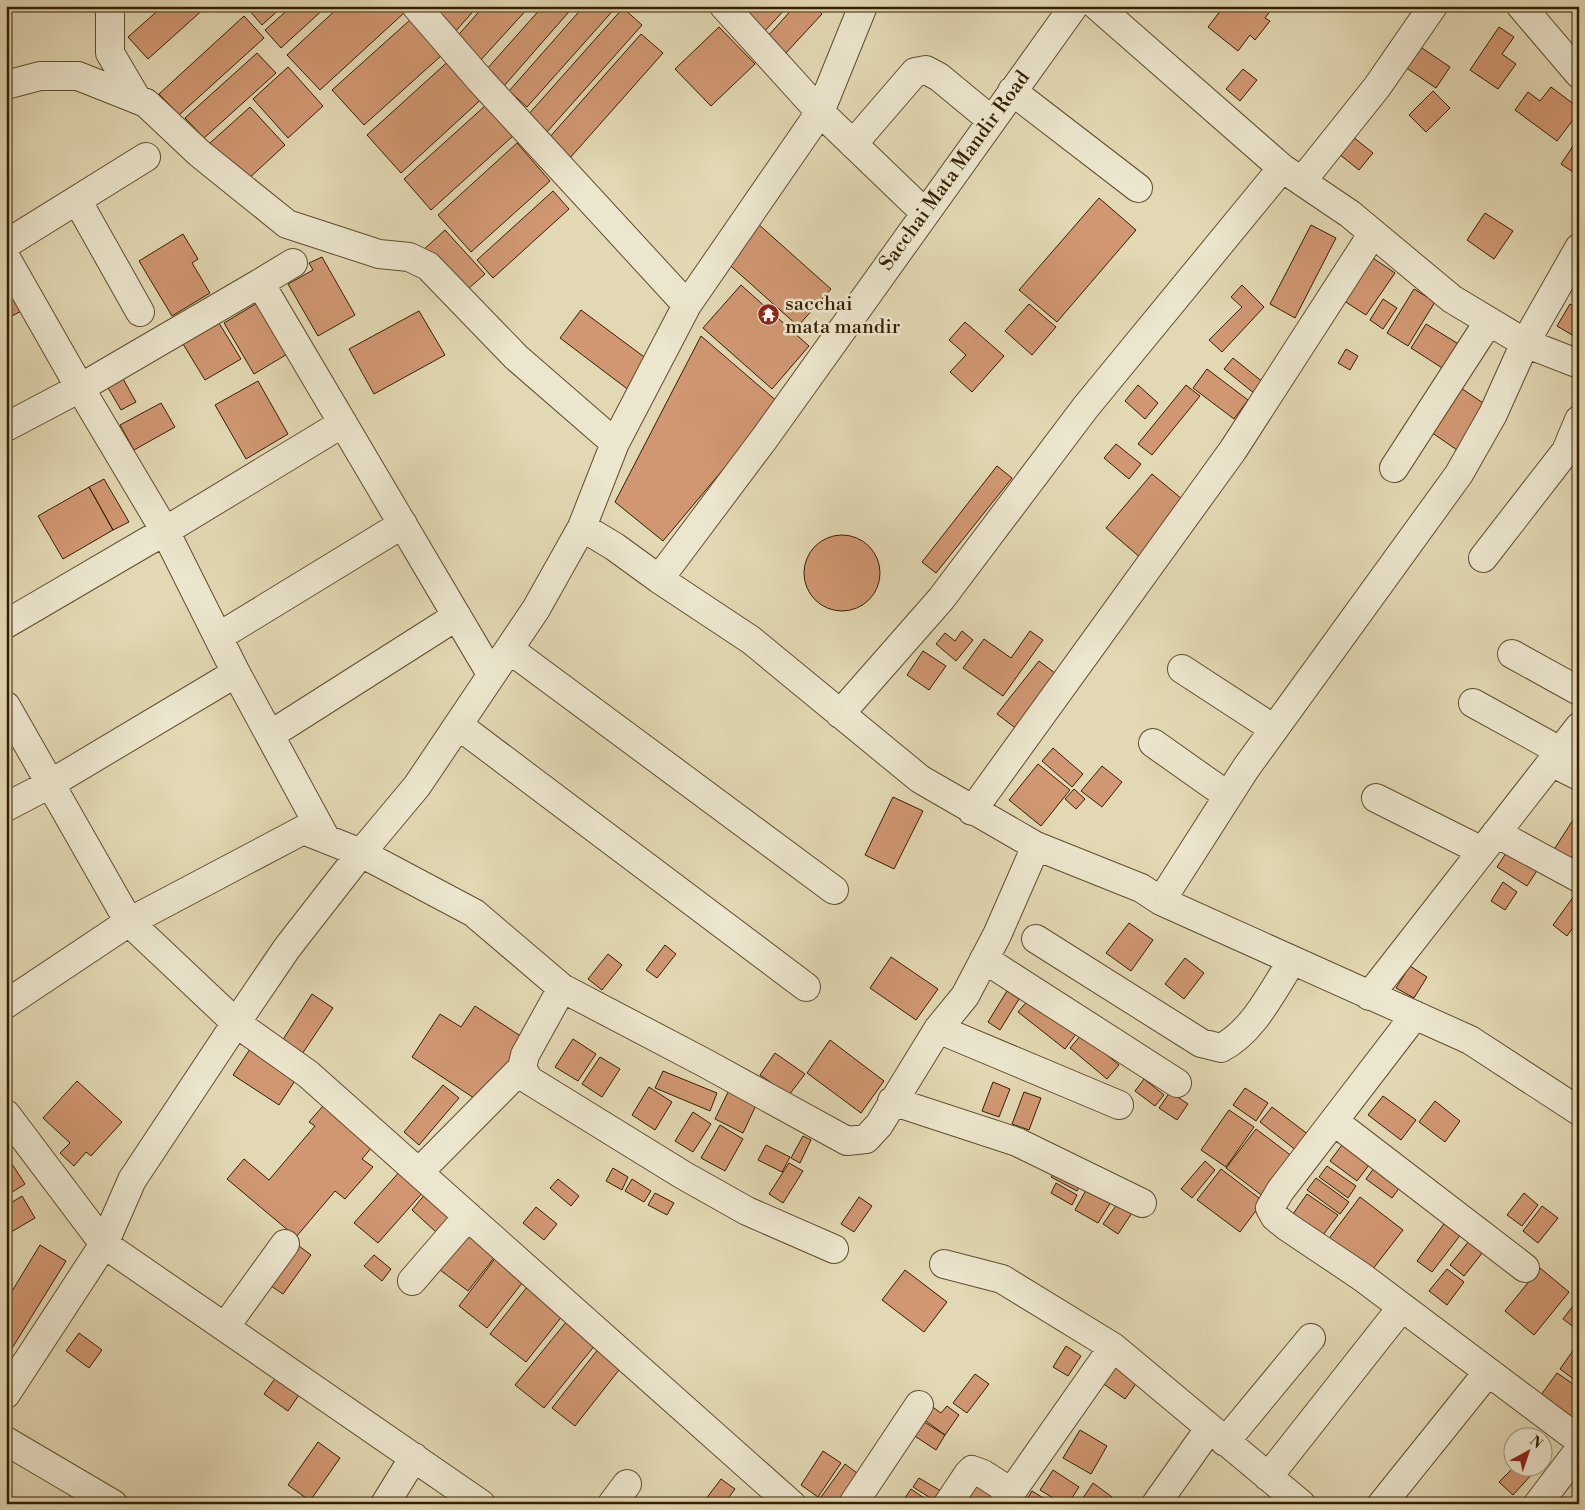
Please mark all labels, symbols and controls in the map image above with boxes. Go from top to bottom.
street label: Sacchai Mata Mandir Road [874,66,1036,276]
place label: sacchai mata mandir [785,292,901,340]
temple icon: sacchai mata mandir [757,303,781,327]
north arrow [1502,1428,1552,1478]
text: N [1526,1432,1546,1453]

